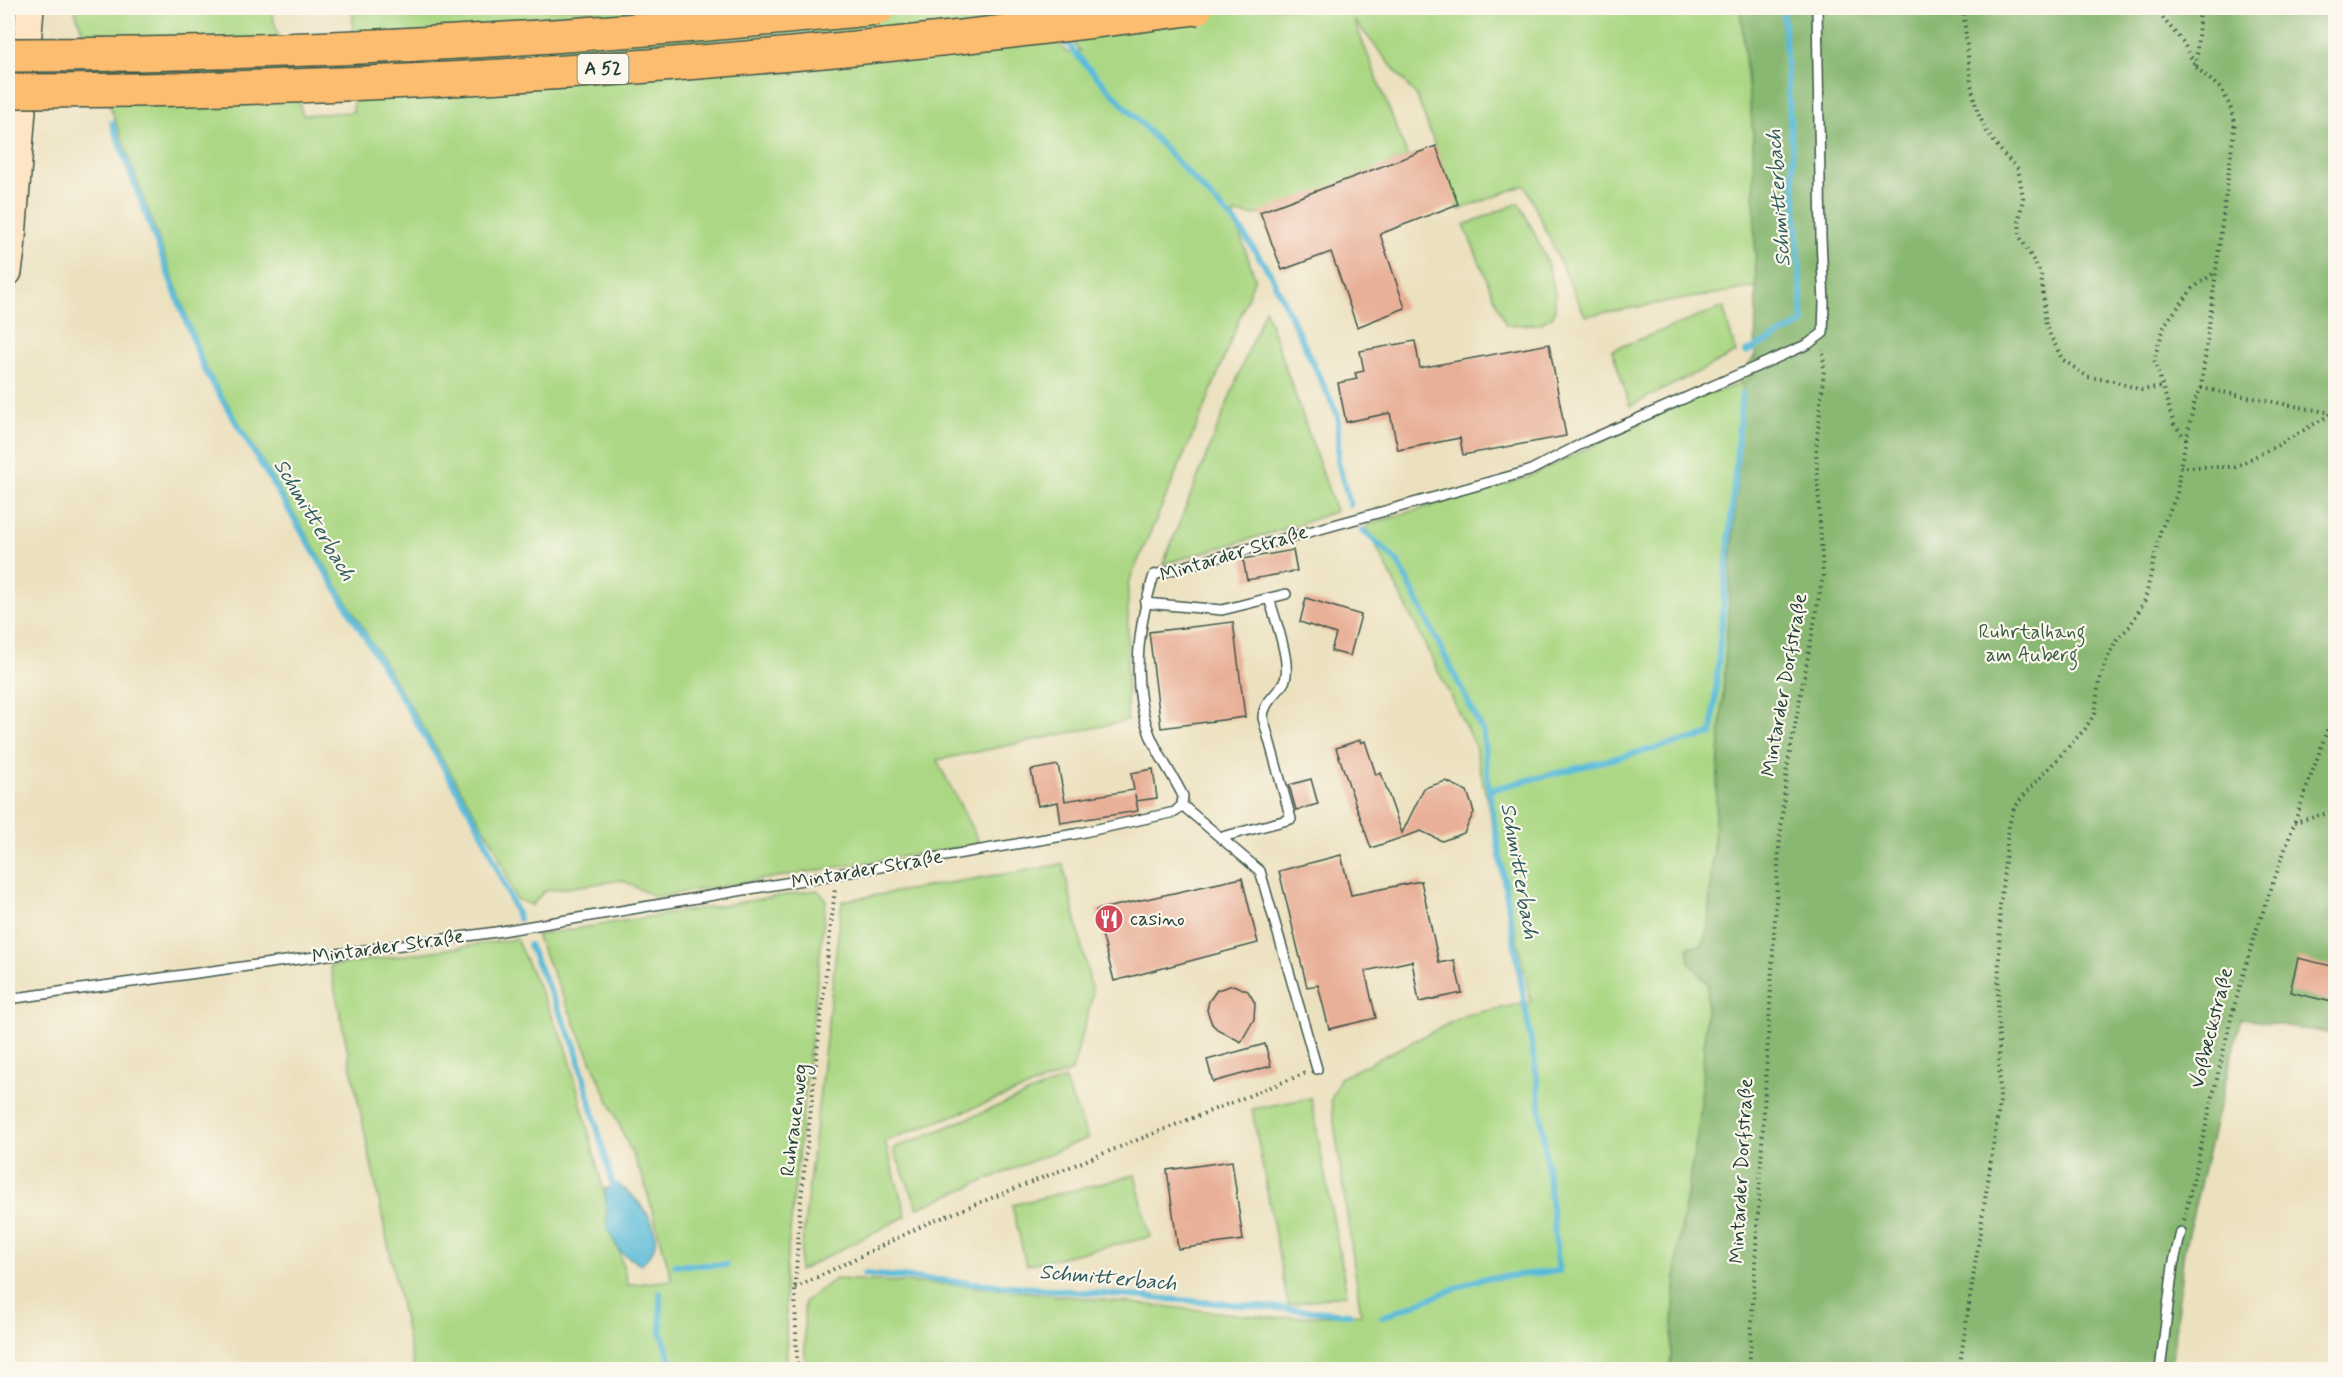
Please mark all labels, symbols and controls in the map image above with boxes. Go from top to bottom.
road number: A 52 [578,54,628,84]
water label: Schmitterbach [1760,128,1798,268]
water label: Schmitterbach [267,454,362,587]
street label: Mintarder Straße [1157,519,1311,589]
street label: Mintarder Dorfstraße [1756,591,1814,779]
park label: Ruhrtalhang am Auberg [1978,619,2086,671]
water label: Schmitterbach [1493,801,1545,942]
street label: Mintarder Straße [789,843,945,897]
restaurant icon: casino [1093,903,1125,935]
place label: casino [1130,906,1185,933]
street label: Mintarder Straße [310,923,466,971]
street label: Voßbeckstraße [2184,965,2240,1091]
street label: Ruhrauenweg [775,1062,816,1178]
street label: Mintarder Dorfstraße [1724,1077,1760,1265]
water label: Schmitterbach [1038,1258,1178,1298]

